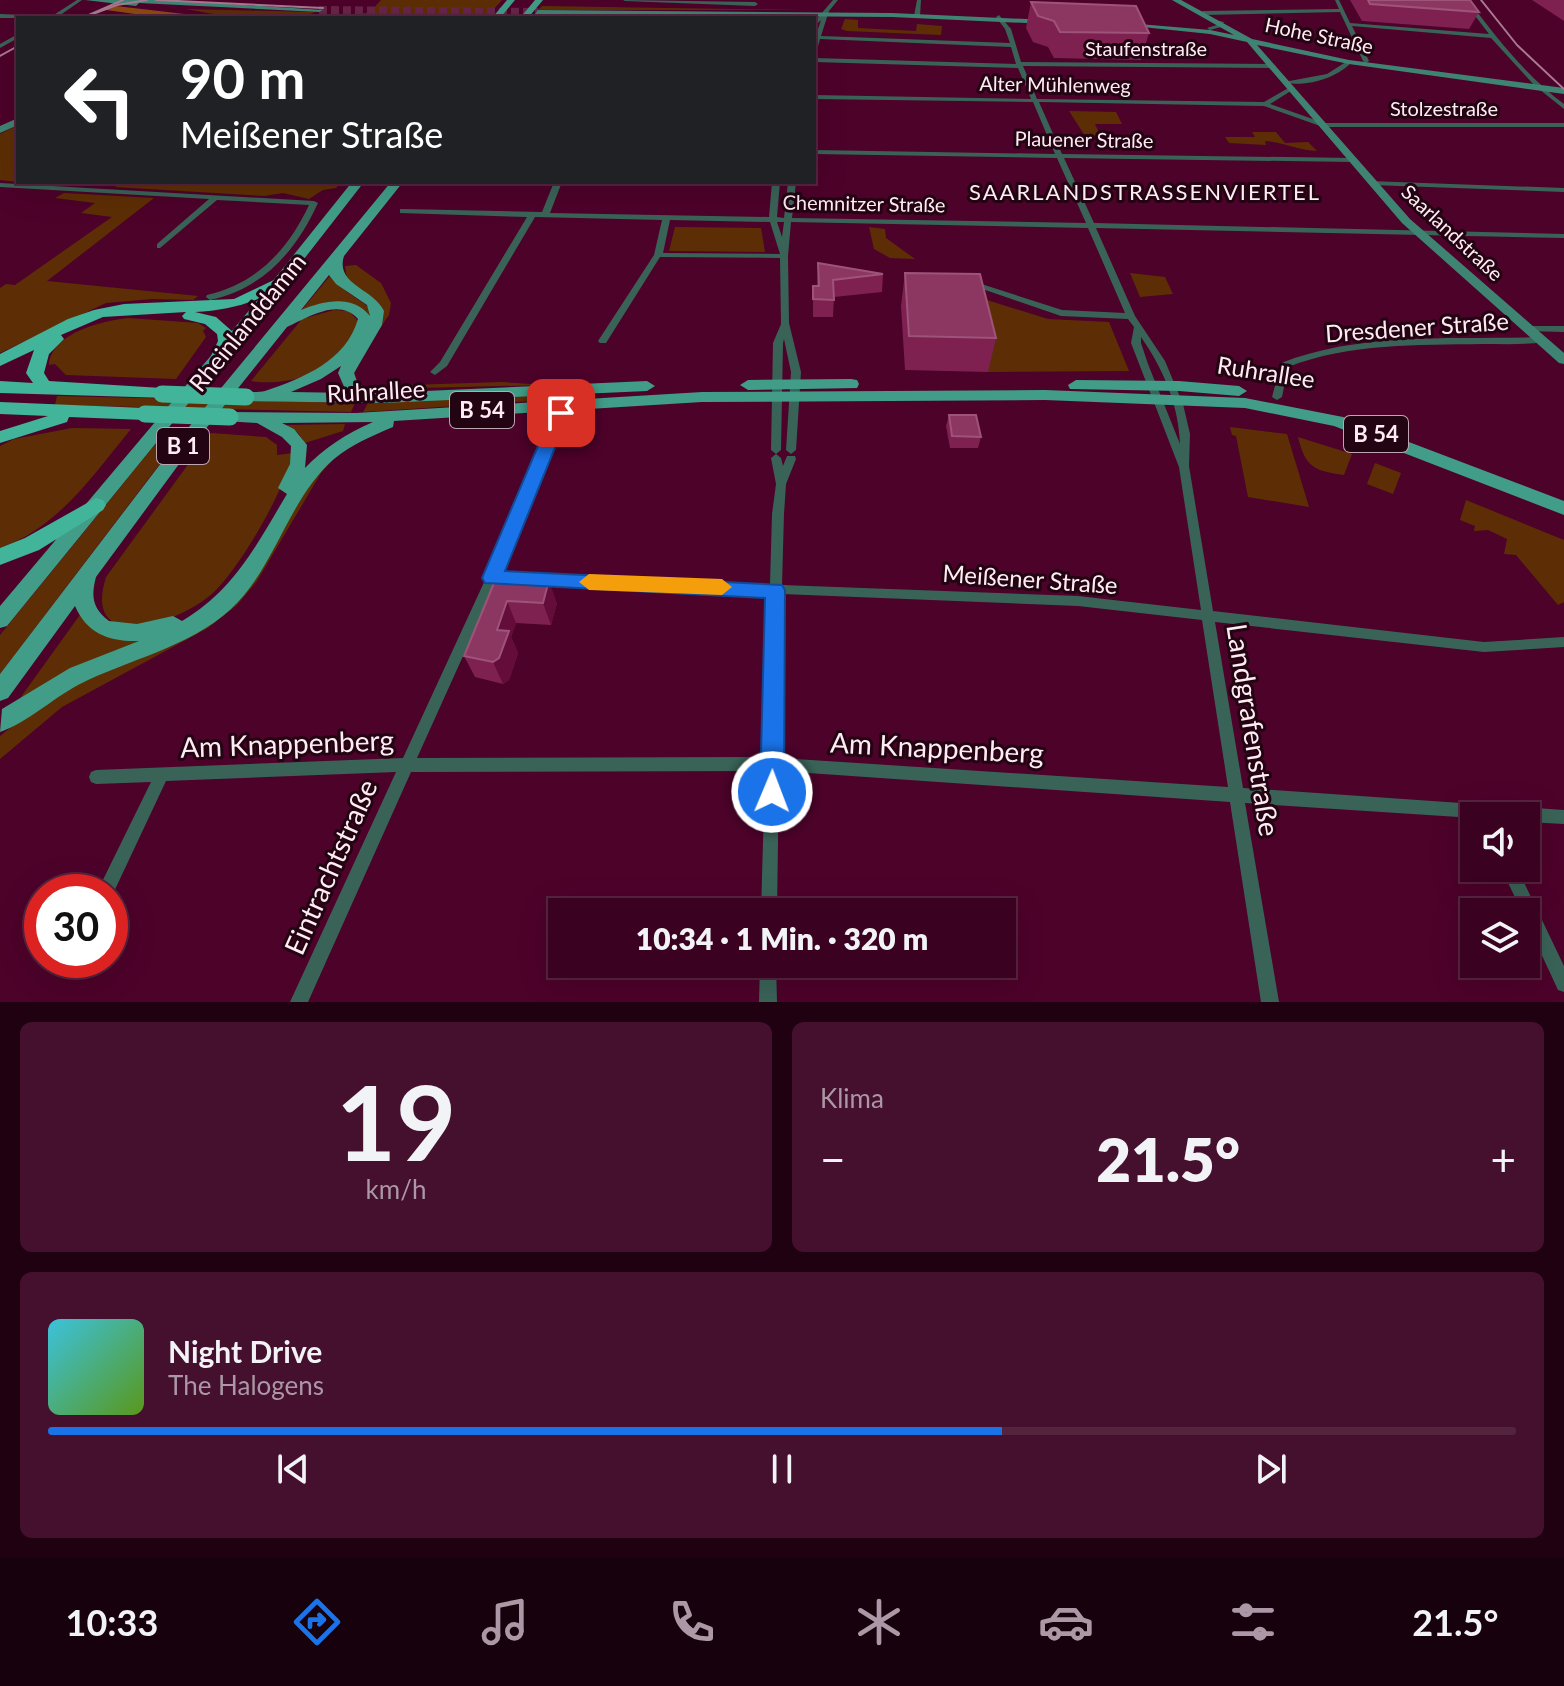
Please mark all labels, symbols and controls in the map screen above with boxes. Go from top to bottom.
street label: Hohe Straße [1263,12,1375,58]
street label: Staufenstraße [1085,36,1207,60]
text: 90 m [180,44,305,111]
icon: left [48,48,152,152]
street label: Alter Mühlenweg [979,71,1131,97]
street label: Stolzestraße [1390,96,1498,120]
text: Meißener Straße [180,112,443,156]
street label: Plauener Straße [1014,126,1154,152]
district label: SAARLANDSTRASSENVIERTEL [969,178,1321,205]
street label: Saarlandstraße [1397,179,1508,285]
street label: Chemnitzer Straße [782,190,946,216]
street label: Rheinlanddamm [182,247,311,397]
street label: Dresdener Straße [1324,306,1510,347]
street label: Ruhrallee [1215,349,1317,394]
street label: Ruhrallee [326,373,426,408]
pin [527,379,595,447]
icon: arrive [539,391,583,435]
road number: B 54 [450,392,514,428]
road number: B 54 [1344,416,1408,452]
road number: B 1 [157,428,209,464]
street label: Meißener Straße [942,558,1119,599]
street label: Landgrafenstraße [1220,621,1288,839]
street label: Am Knappenberg [179,722,394,764]
street label: Am Knappenberg [829,724,1045,770]
position arrow [730,750,814,834]
street label: Eintrachtstraße [276,774,384,959]
map controls [1460,802,1540,978]
button: sound [1460,802,1540,882]
speed limit sign: 30 [24,874,128,978]
button: layers [1460,898,1540,978]
text: 10:34 · 1 Min. · 320 m [636,920,928,956]
text: 19 [336,1058,456,1183]
text: Klima [820,1082,884,1114]
text: 21.5° [1096,1123,1240,1195]
text: − [820,1133,846,1185]
text: + [1490,1133,1516,1185]
text: km/h [366,1173,426,1205]
text: Night Drive [168,1333,322,1369]
text: The Halogens [168,1369,324,1401]
icon: previous [271,1447,315,1491]
icon: pause [760,1447,804,1491]
icon: next [1249,1447,1293,1491]
icon: directions [289,1594,345,1650]
icon: music [477,1594,533,1650]
icon: phone [664,1594,720,1650]
icon: climate [851,1594,907,1650]
icon: car [1038,1594,1094,1650]
icon: filters [1225,1594,1281,1650]
text: 10:33 [66,1600,158,1644]
text: 21.5° [1412,1600,1498,1644]

